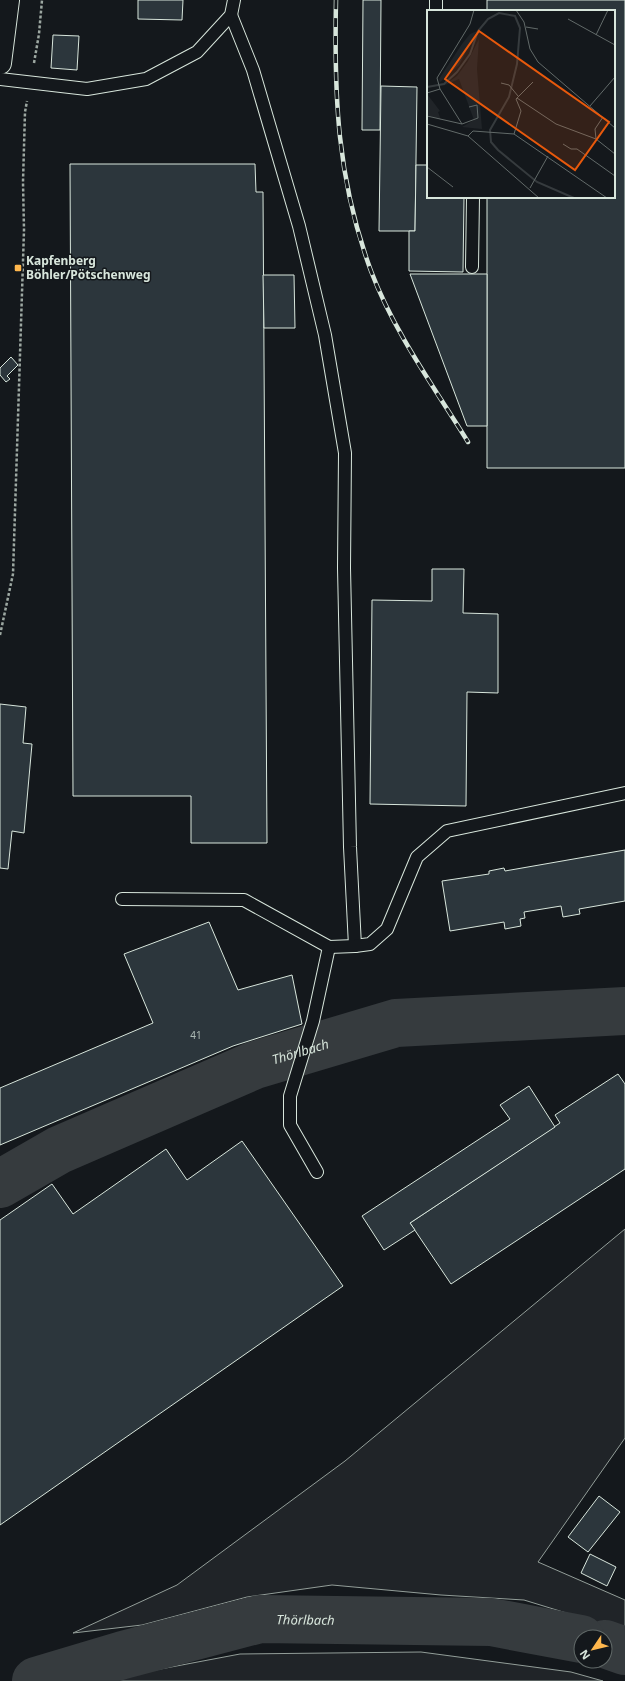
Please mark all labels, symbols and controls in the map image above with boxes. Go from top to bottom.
inset map [427,10,615,198]
place label: Kapfenberg Böhler/Pötschenweg [26,252,151,283]
marker: Kapfenberg Böhler/Pötschenweg [13,263,23,273]
house number: 41 [190,1028,202,1042]
water label: Thörlbach [270,1035,331,1068]
water label: Thörlbach [276,1610,335,1629]
north arrow [573,1629,613,1669]
text: N [576,1647,593,1663]

